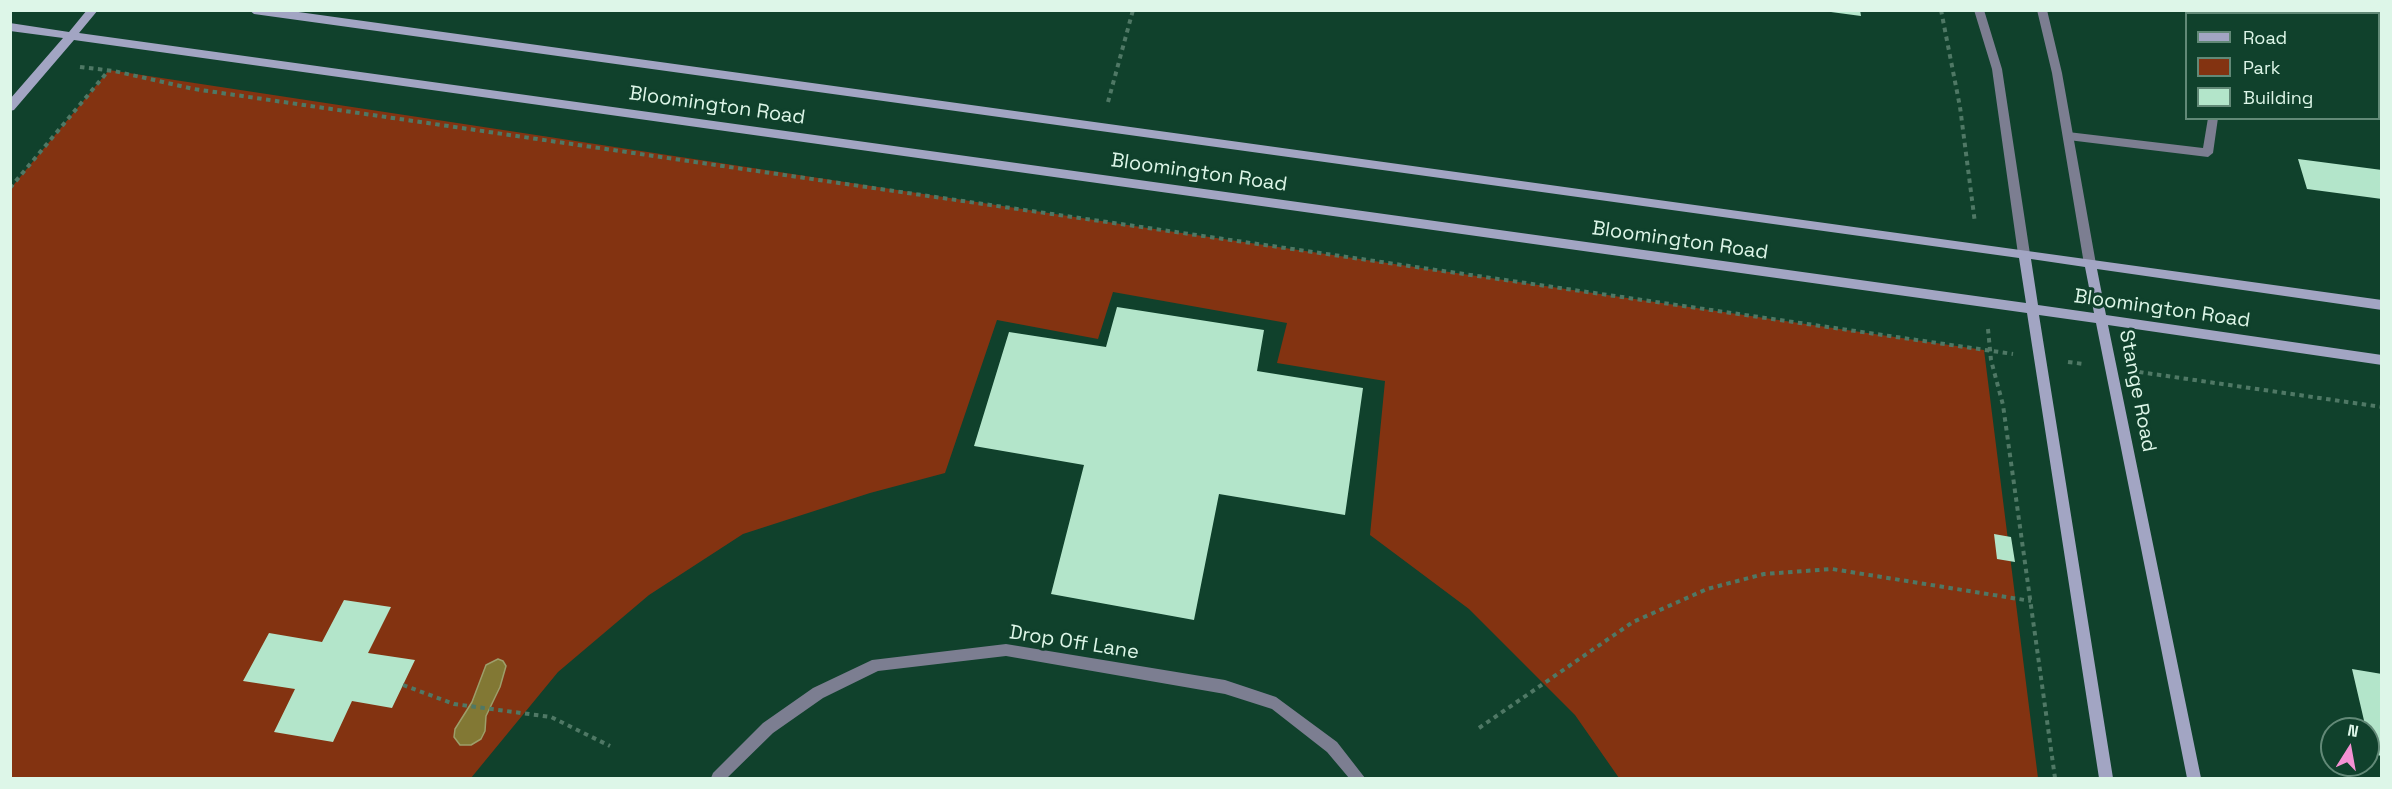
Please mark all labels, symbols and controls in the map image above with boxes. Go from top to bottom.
legend [2185,12,2380,120]
text: Road [2243,26,2287,49]
text: Park [2243,56,2280,79]
street label: Bloomington Road [627,82,807,130]
text: Building [2243,86,2313,109]
street label: Bloomington Road [1109,149,1289,197]
street label: Bloomington Road [1590,217,1770,265]
street label: Bloomington Road [2072,285,2252,333]
street label: Stange Road [2113,328,2161,454]
street label: Drop Off Lane [1007,621,1141,665]
north arrow [2320,717,2380,777]
text: N [2346,719,2360,742]

